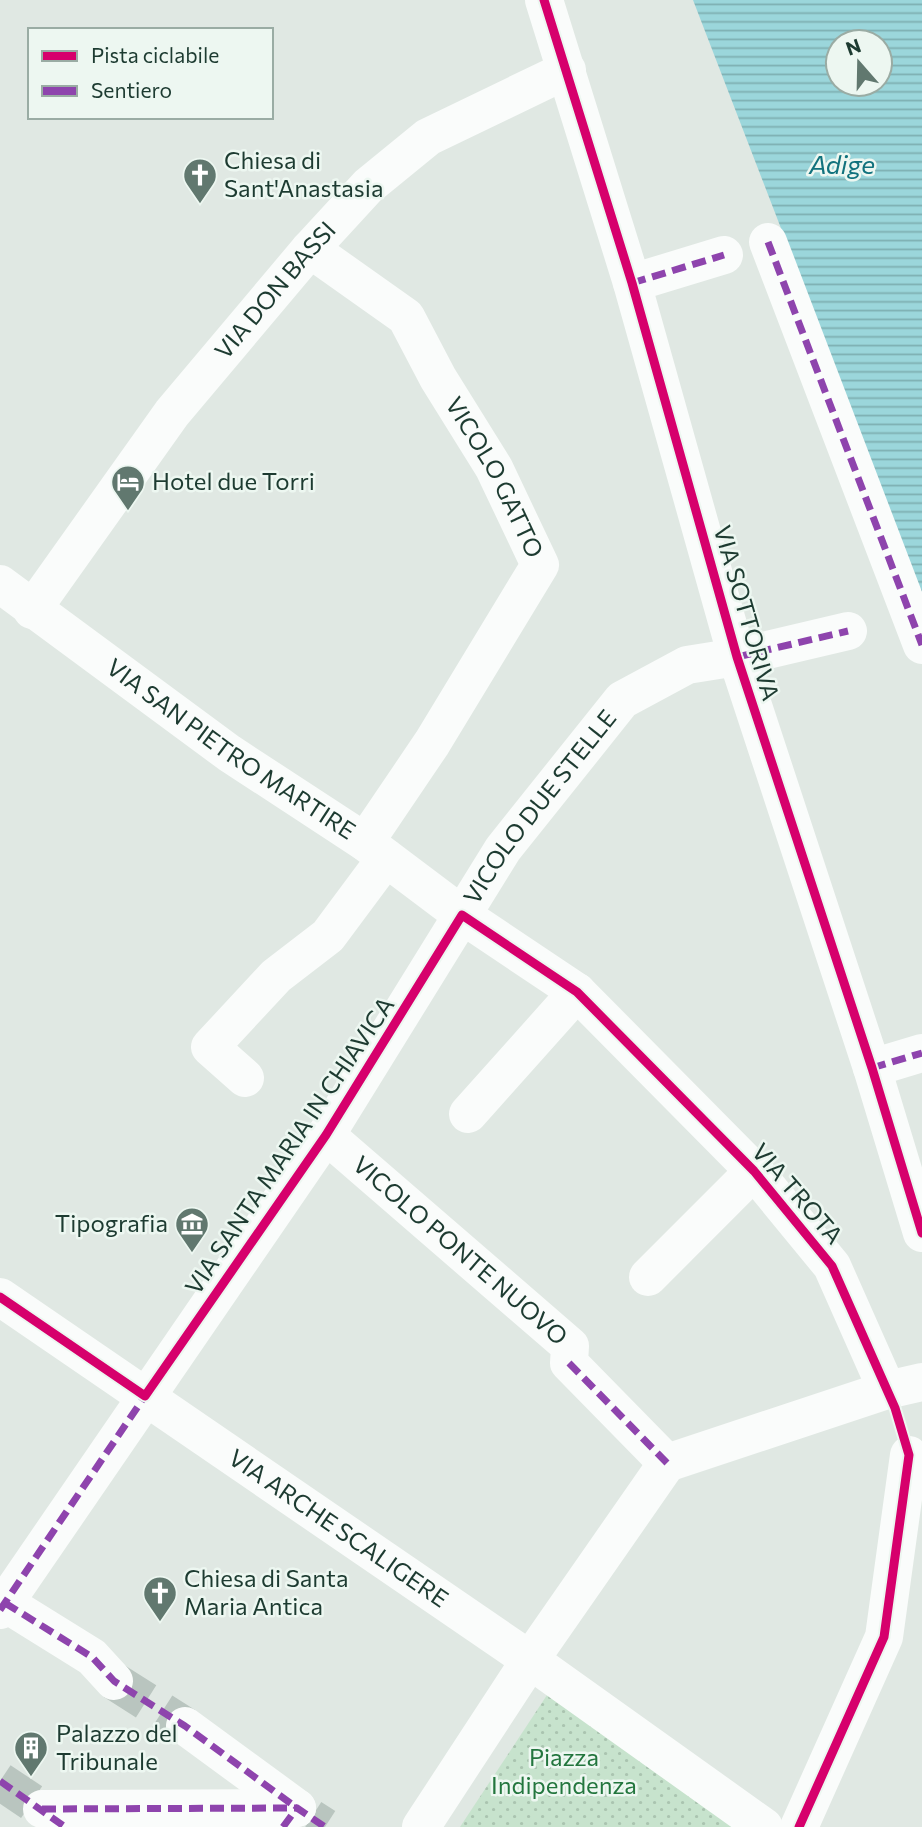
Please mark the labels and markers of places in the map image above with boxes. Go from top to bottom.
place label: Chiesa di Sant'Anastasia [224,145,384,202]
church icon: Chiesa di Sant'Anastasia [181,156,219,205]
hotel icon: Hotel due Torri [109,463,147,512]
place label: Hotel due Torri [152,466,315,495]
museum icon: Tipografia [173,1205,211,1254]
place label: Tipografia [55,1208,168,1237]
place label: Chiesa di Santa Maria Antica [184,1563,349,1620]
church icon: Chiesa di Santa Maria Antica [141,1574,179,1623]
place label: Palazzo del Tribunale [56,1718,178,1775]
building icon: Palazzo del Tribunale [12,1729,50,1778]

